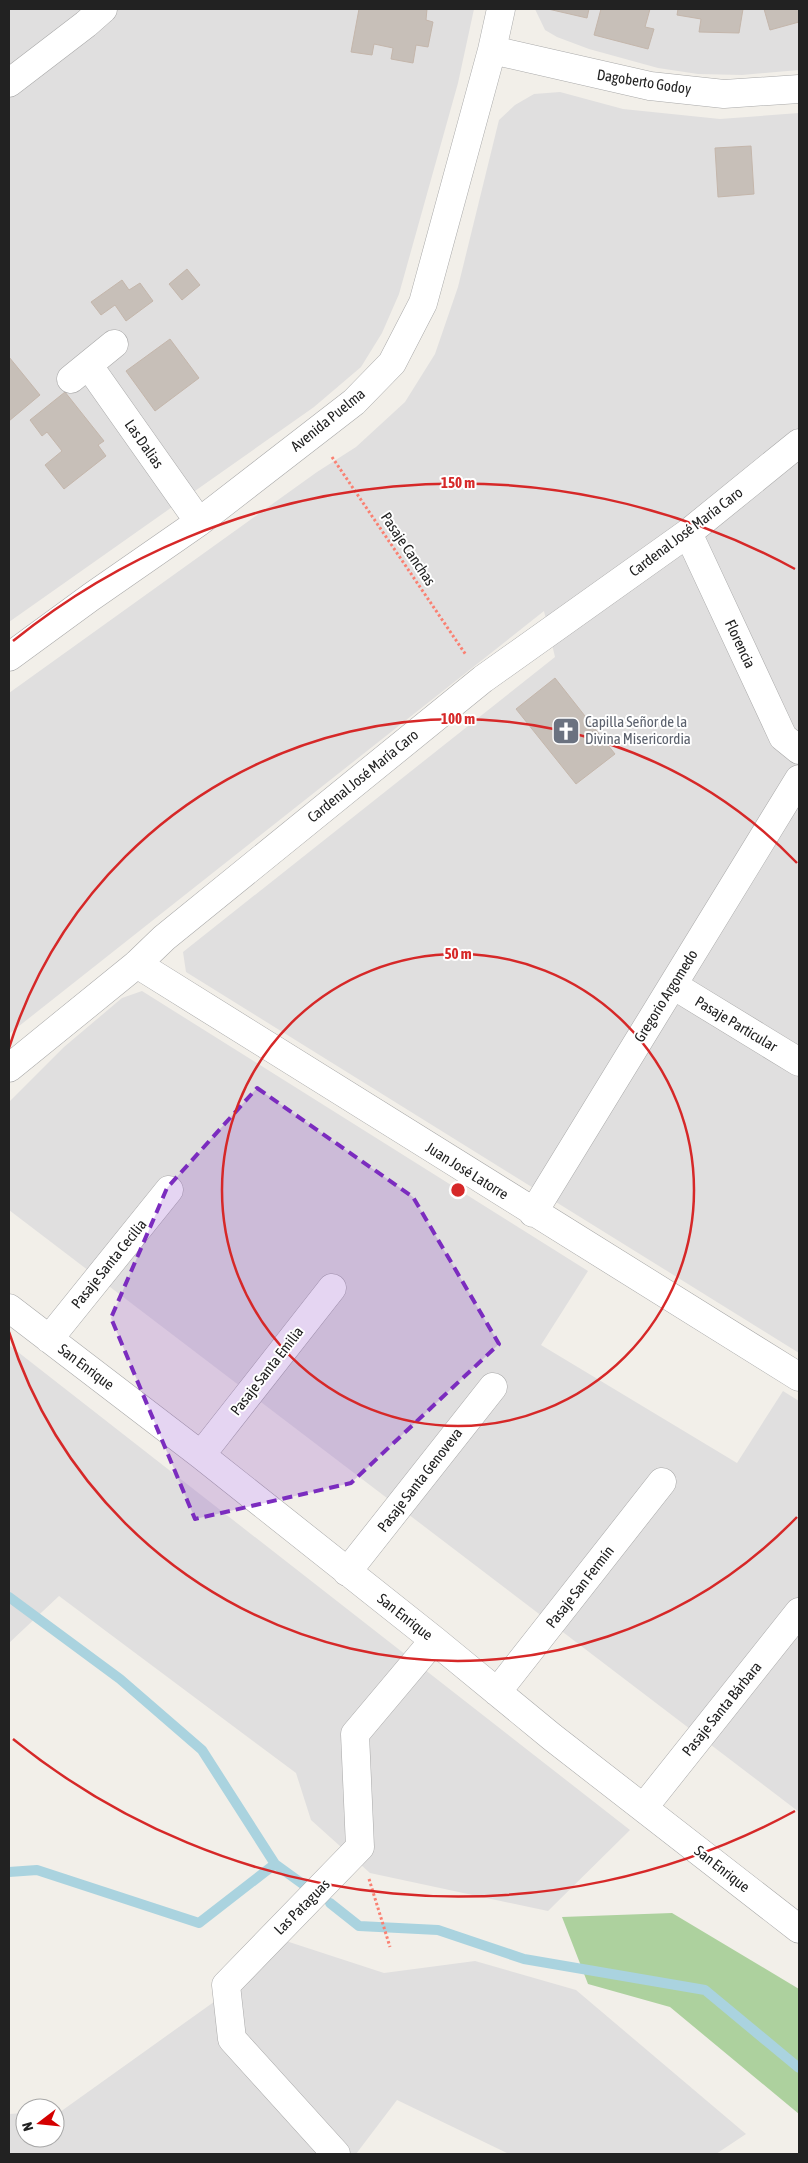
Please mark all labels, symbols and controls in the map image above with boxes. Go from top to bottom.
street label: Dagoberto Godoy [596,66,692,97]
street label: Avenida Puelma [287,385,368,455]
street label: Las Dalias [122,416,167,471]
text: 150 m [441,474,475,491]
street label: Cardenal José María Caro [626,483,746,580]
street label: Pasaje Canchas [378,509,439,589]
street label: Florencia [722,617,759,671]
text: 100 m [441,710,475,727]
place label: Capilla Señor de la Divina Misericordia [585,713,691,747]
church icon: Capilla Señor de la Divina Misericordia [551,716,581,746]
street label: Cardenal José María Caro [304,726,421,825]
text: 50 m [445,945,472,962]
street label: Gregorio Argomedo [630,946,701,1045]
street label: Pasaje Particular [692,992,781,1055]
street label: Juan José Latorre [423,1138,512,1203]
centre of rings [449,1181,467,1199]
street label: Pasaje Santa Cecilia [68,1216,150,1312]
street label: Pasaje Santa Emilia [227,1323,306,1418]
street label: San Enrique [55,1340,118,1393]
street label: Pasaje Santa Genoveva [374,1424,465,1535]
street label: Pasaje San Fermín [542,1542,617,1631]
street label: San Enrique [374,1590,436,1644]
street label: Pasaje Santa Bárbara [678,1658,765,1759]
street label: San Enrique [691,1842,753,1896]
street label: Las Pataguas [270,1875,333,1938]
north arrow [15,2098,65,2148]
text: N [19,2120,36,2133]

